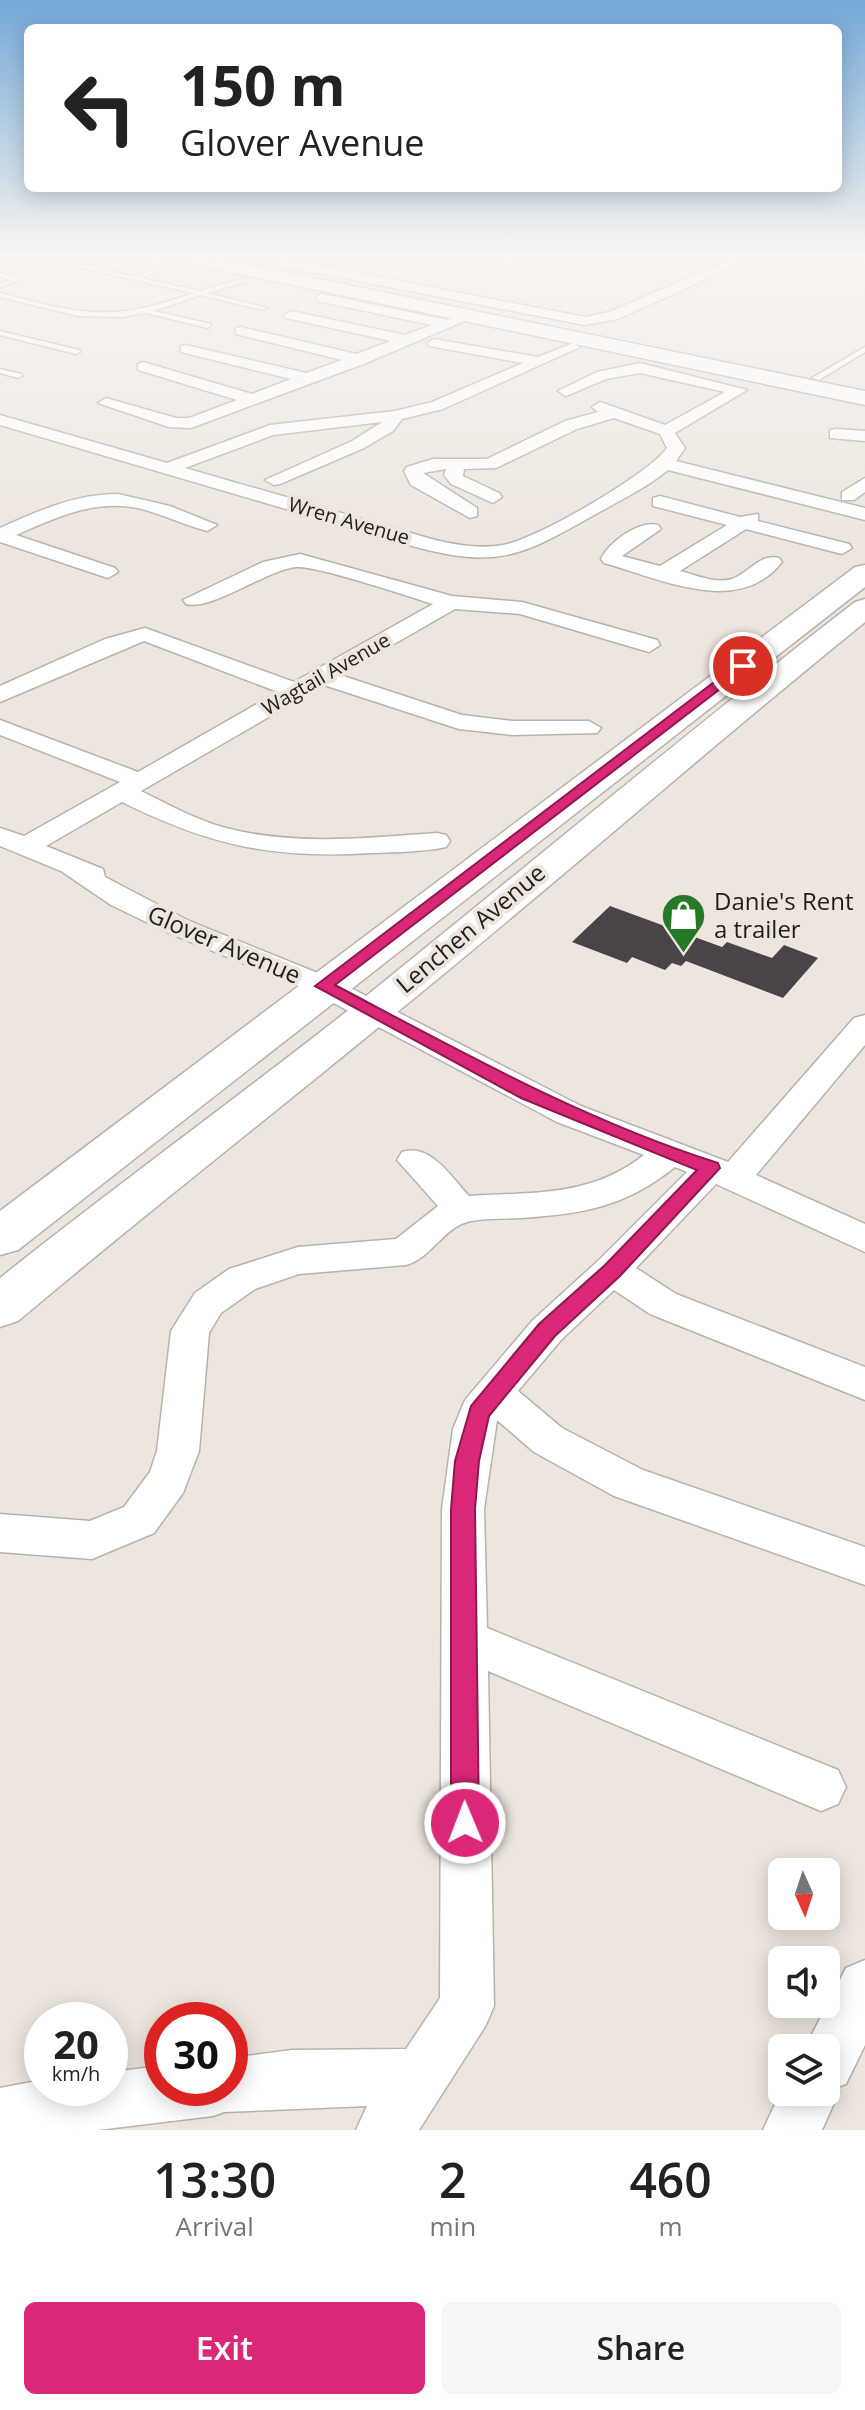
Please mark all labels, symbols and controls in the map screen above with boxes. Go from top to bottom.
text: 150 m [180,46,346,122]
icon: left [48,56,152,160]
text: Glover Avenue [180,118,425,167]
street label: Wren Avenue [285,490,413,551]
street label: Wagtail Avenue [257,626,395,721]
pin [709,632,777,700]
icon: arrive [721,644,765,688]
street label: Lenchen Avenue [389,856,551,1000]
place label: Danie's Rent a trailer [714,884,854,945]
shop icon: Danie's Rent a trailer [659,892,707,955]
street label: Glover Avenue [143,897,306,991]
position arrow [423,1781,507,1865]
north arrow [768,1858,840,1930]
map controls [768,1858,840,2106]
button: sound [768,1946,840,2018]
speed limit sign: 30 [144,2002,248,2106]
text: 20 [53,2016,99,2071]
button: layers [768,2034,840,2106]
text: km/h [52,2060,100,2087]
text: 13:30 [153,2147,276,2212]
text: 2 [439,2147,467,2212]
text: 460 [629,2147,712,2212]
text: Arrival [176,2208,254,2244]
text: min [430,2208,476,2244]
text: m [659,2208,683,2244]
button: Exit [24,2302,425,2394]
button: Share [441,2302,841,2394]

